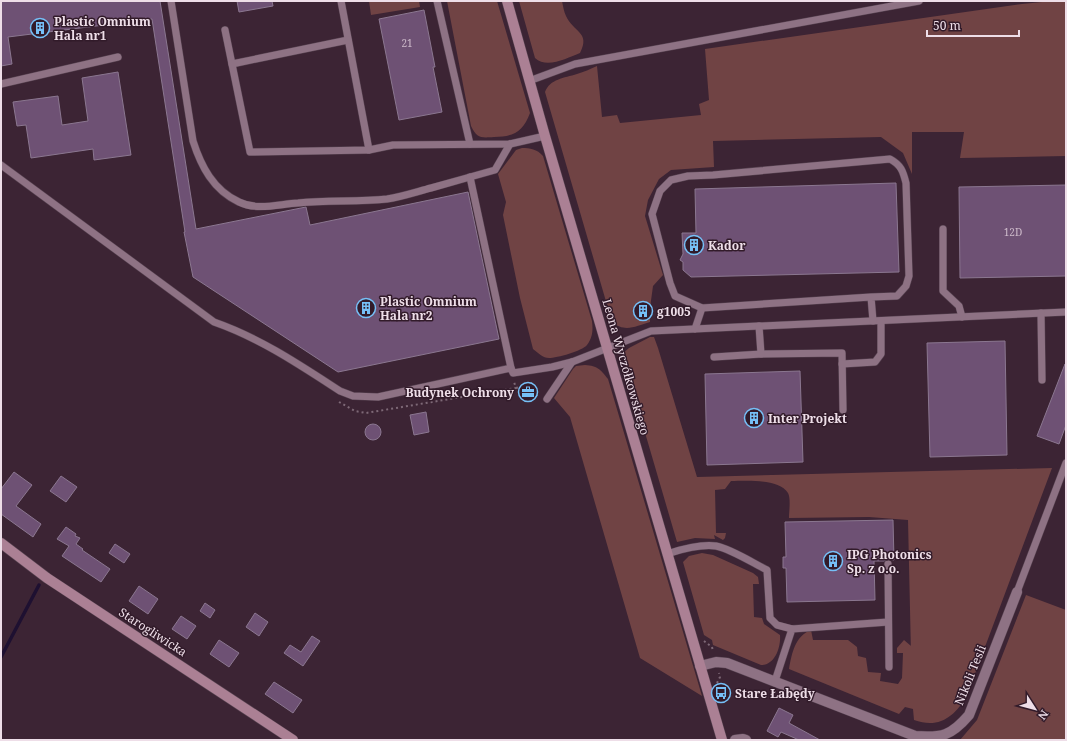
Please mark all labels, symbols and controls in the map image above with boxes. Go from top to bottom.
scale bar [927,12,1019,38]
place label: Plastic Omnium Hala nr1 [54,13,151,44]
building icon: Plastic Omnium Hala nr1 [29,17,51,39]
text: 50 m [933,17,961,34]
house number: 21 [401,36,413,50]
house number: 12D [1004,225,1022,239]
building icon: Kador [683,234,705,256]
place label: Kador [708,237,746,254]
place label: Plastic Omnium Hala nr2 [380,293,477,324]
building icon: Plastic Omnium Hala nr2 [355,297,377,319]
street label: Leona Wyczółkowskiego [598,297,654,437]
building icon: g1005 [632,300,654,322]
place label: g1005 [657,303,691,320]
office icon: Budynek Ochrony [517,381,539,403]
place label: Budynek Ochrony [405,384,514,401]
building icon: Inter Projekt [743,407,765,429]
place label: Inter Projekt [768,410,847,427]
place label: IPG Photonics Sp. z o.o. [847,546,932,577]
building icon: IPG Photonics Sp. z o.o. [822,550,844,572]
street label: Starogliwicka [116,604,191,660]
street label: Nikoli Tesli [950,642,990,708]
bus stop icon: Stare Łabędy [710,682,732,704]
place label: Stare Łabędy [735,685,815,702]
north arrow [1015,689,1055,729]
text: N [1035,707,1052,723]

